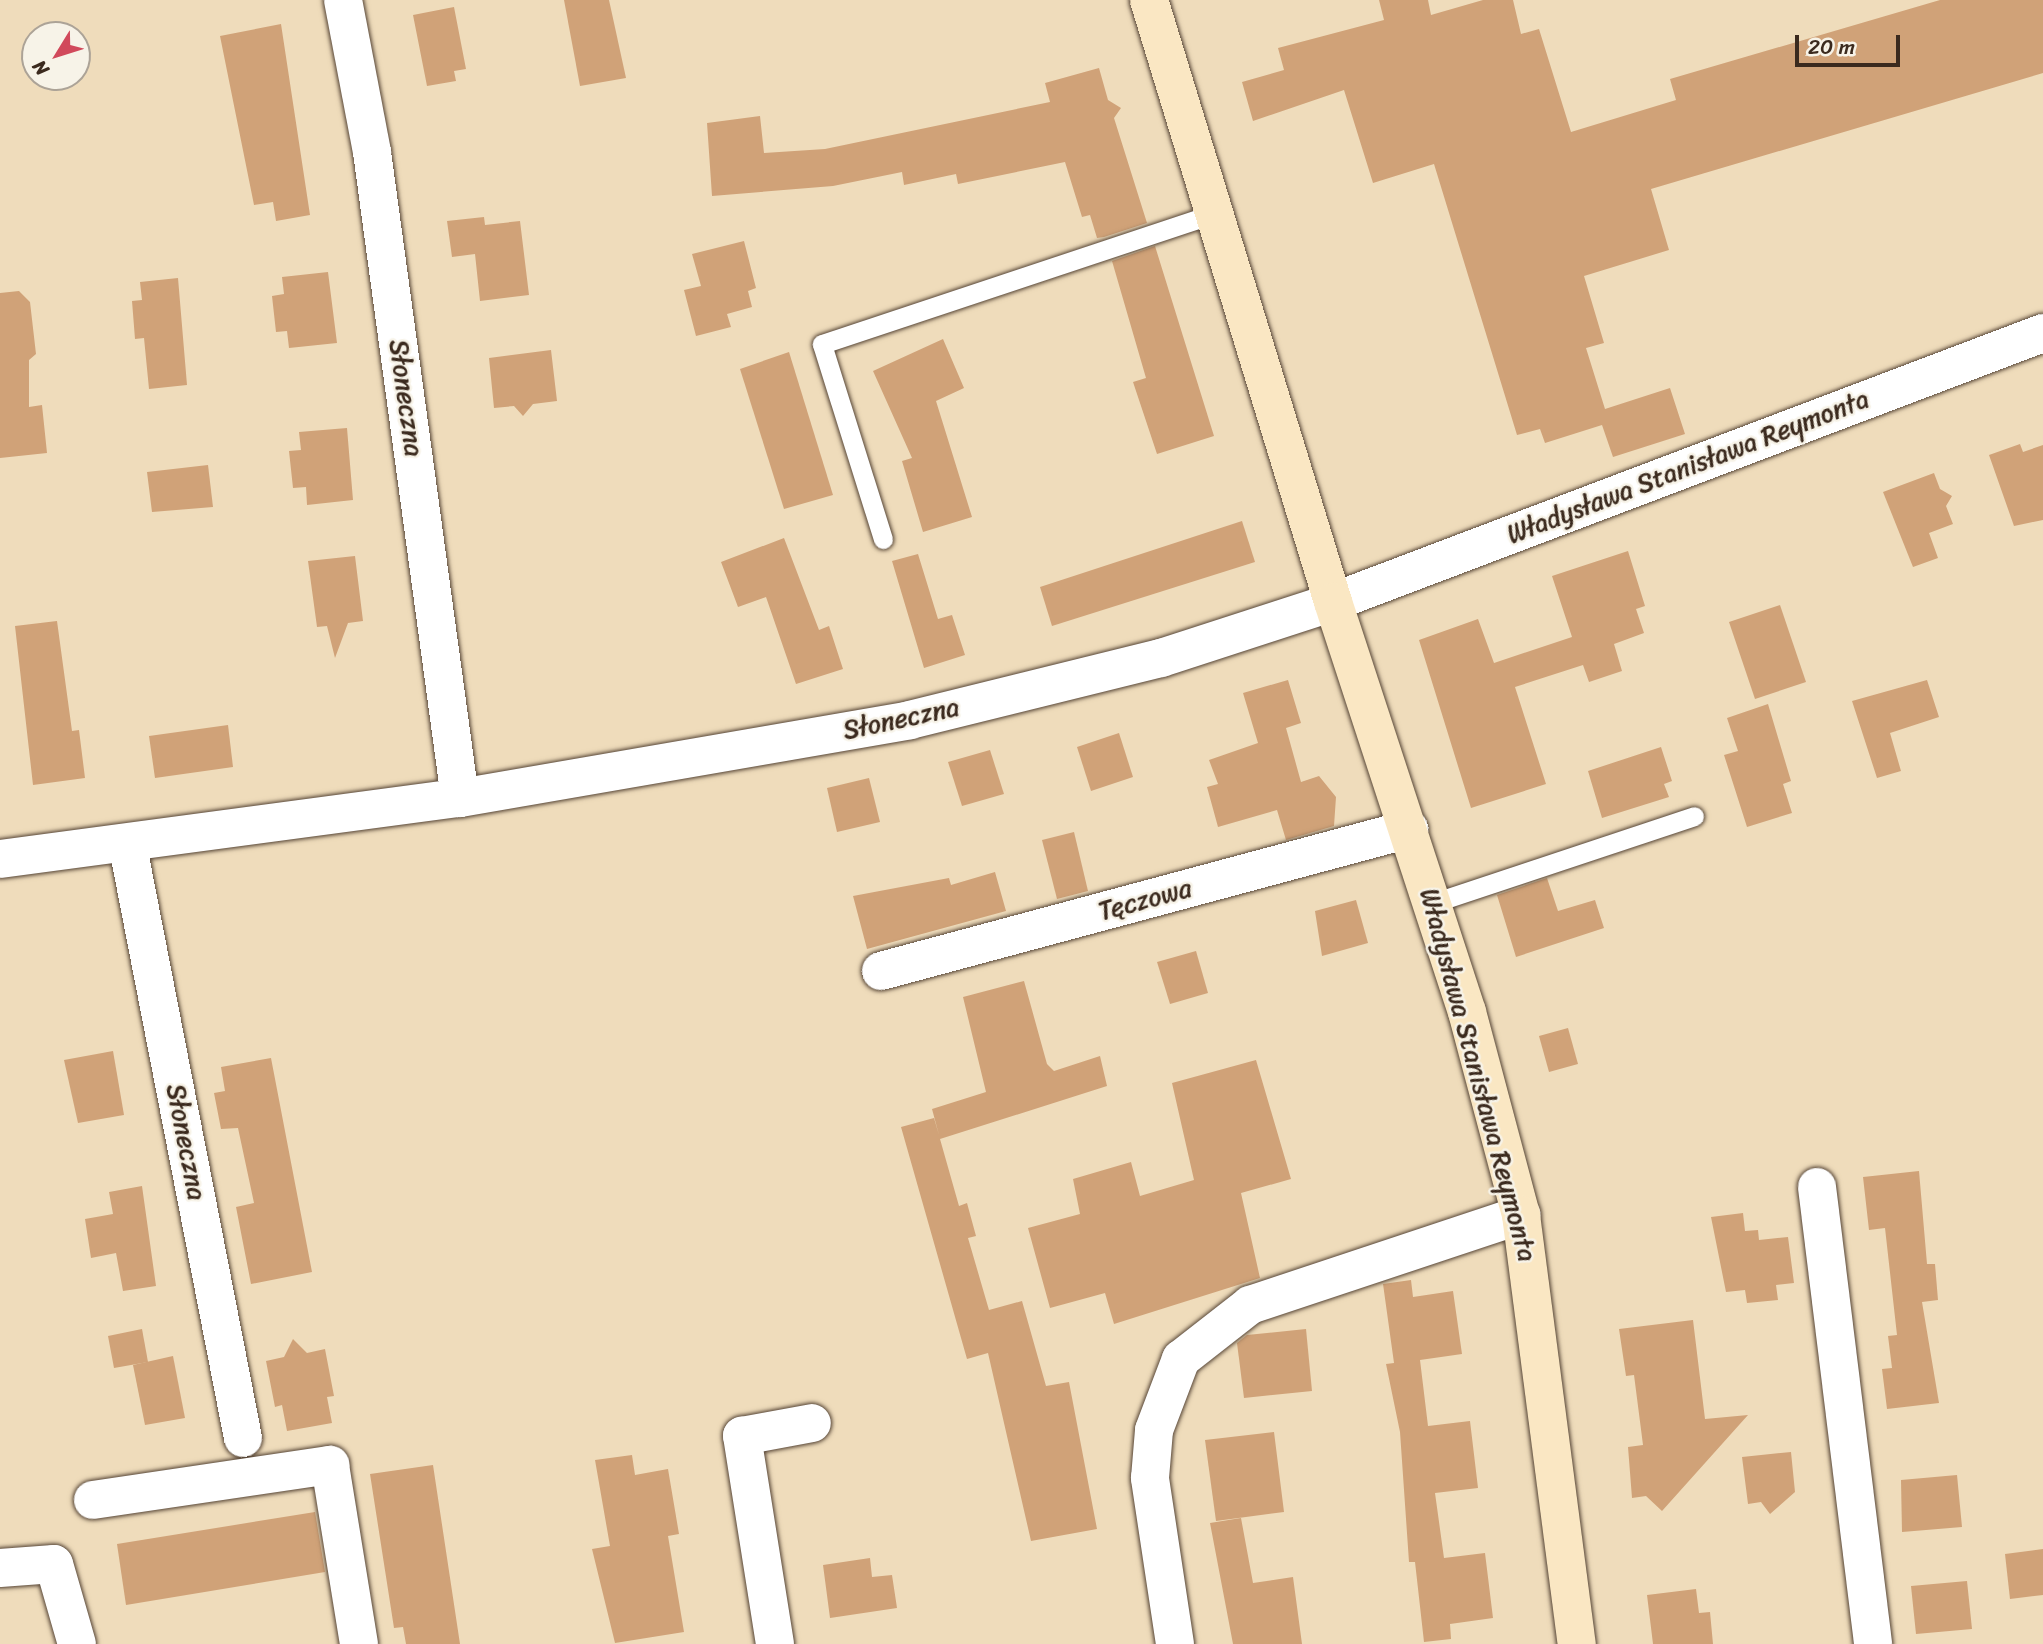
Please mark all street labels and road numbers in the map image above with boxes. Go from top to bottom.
street label: Słoneczna [382,337,430,459]
street label: Władysława Stanisława Reymonta [1503,383,1873,551]
street label: Słoneczna [840,691,962,747]
street label: Tęczowa [1095,873,1195,927]
street label: Władysława Stanisława Reymonta [1413,885,1543,1265]
street label: Słoneczna [159,1081,213,1203]

